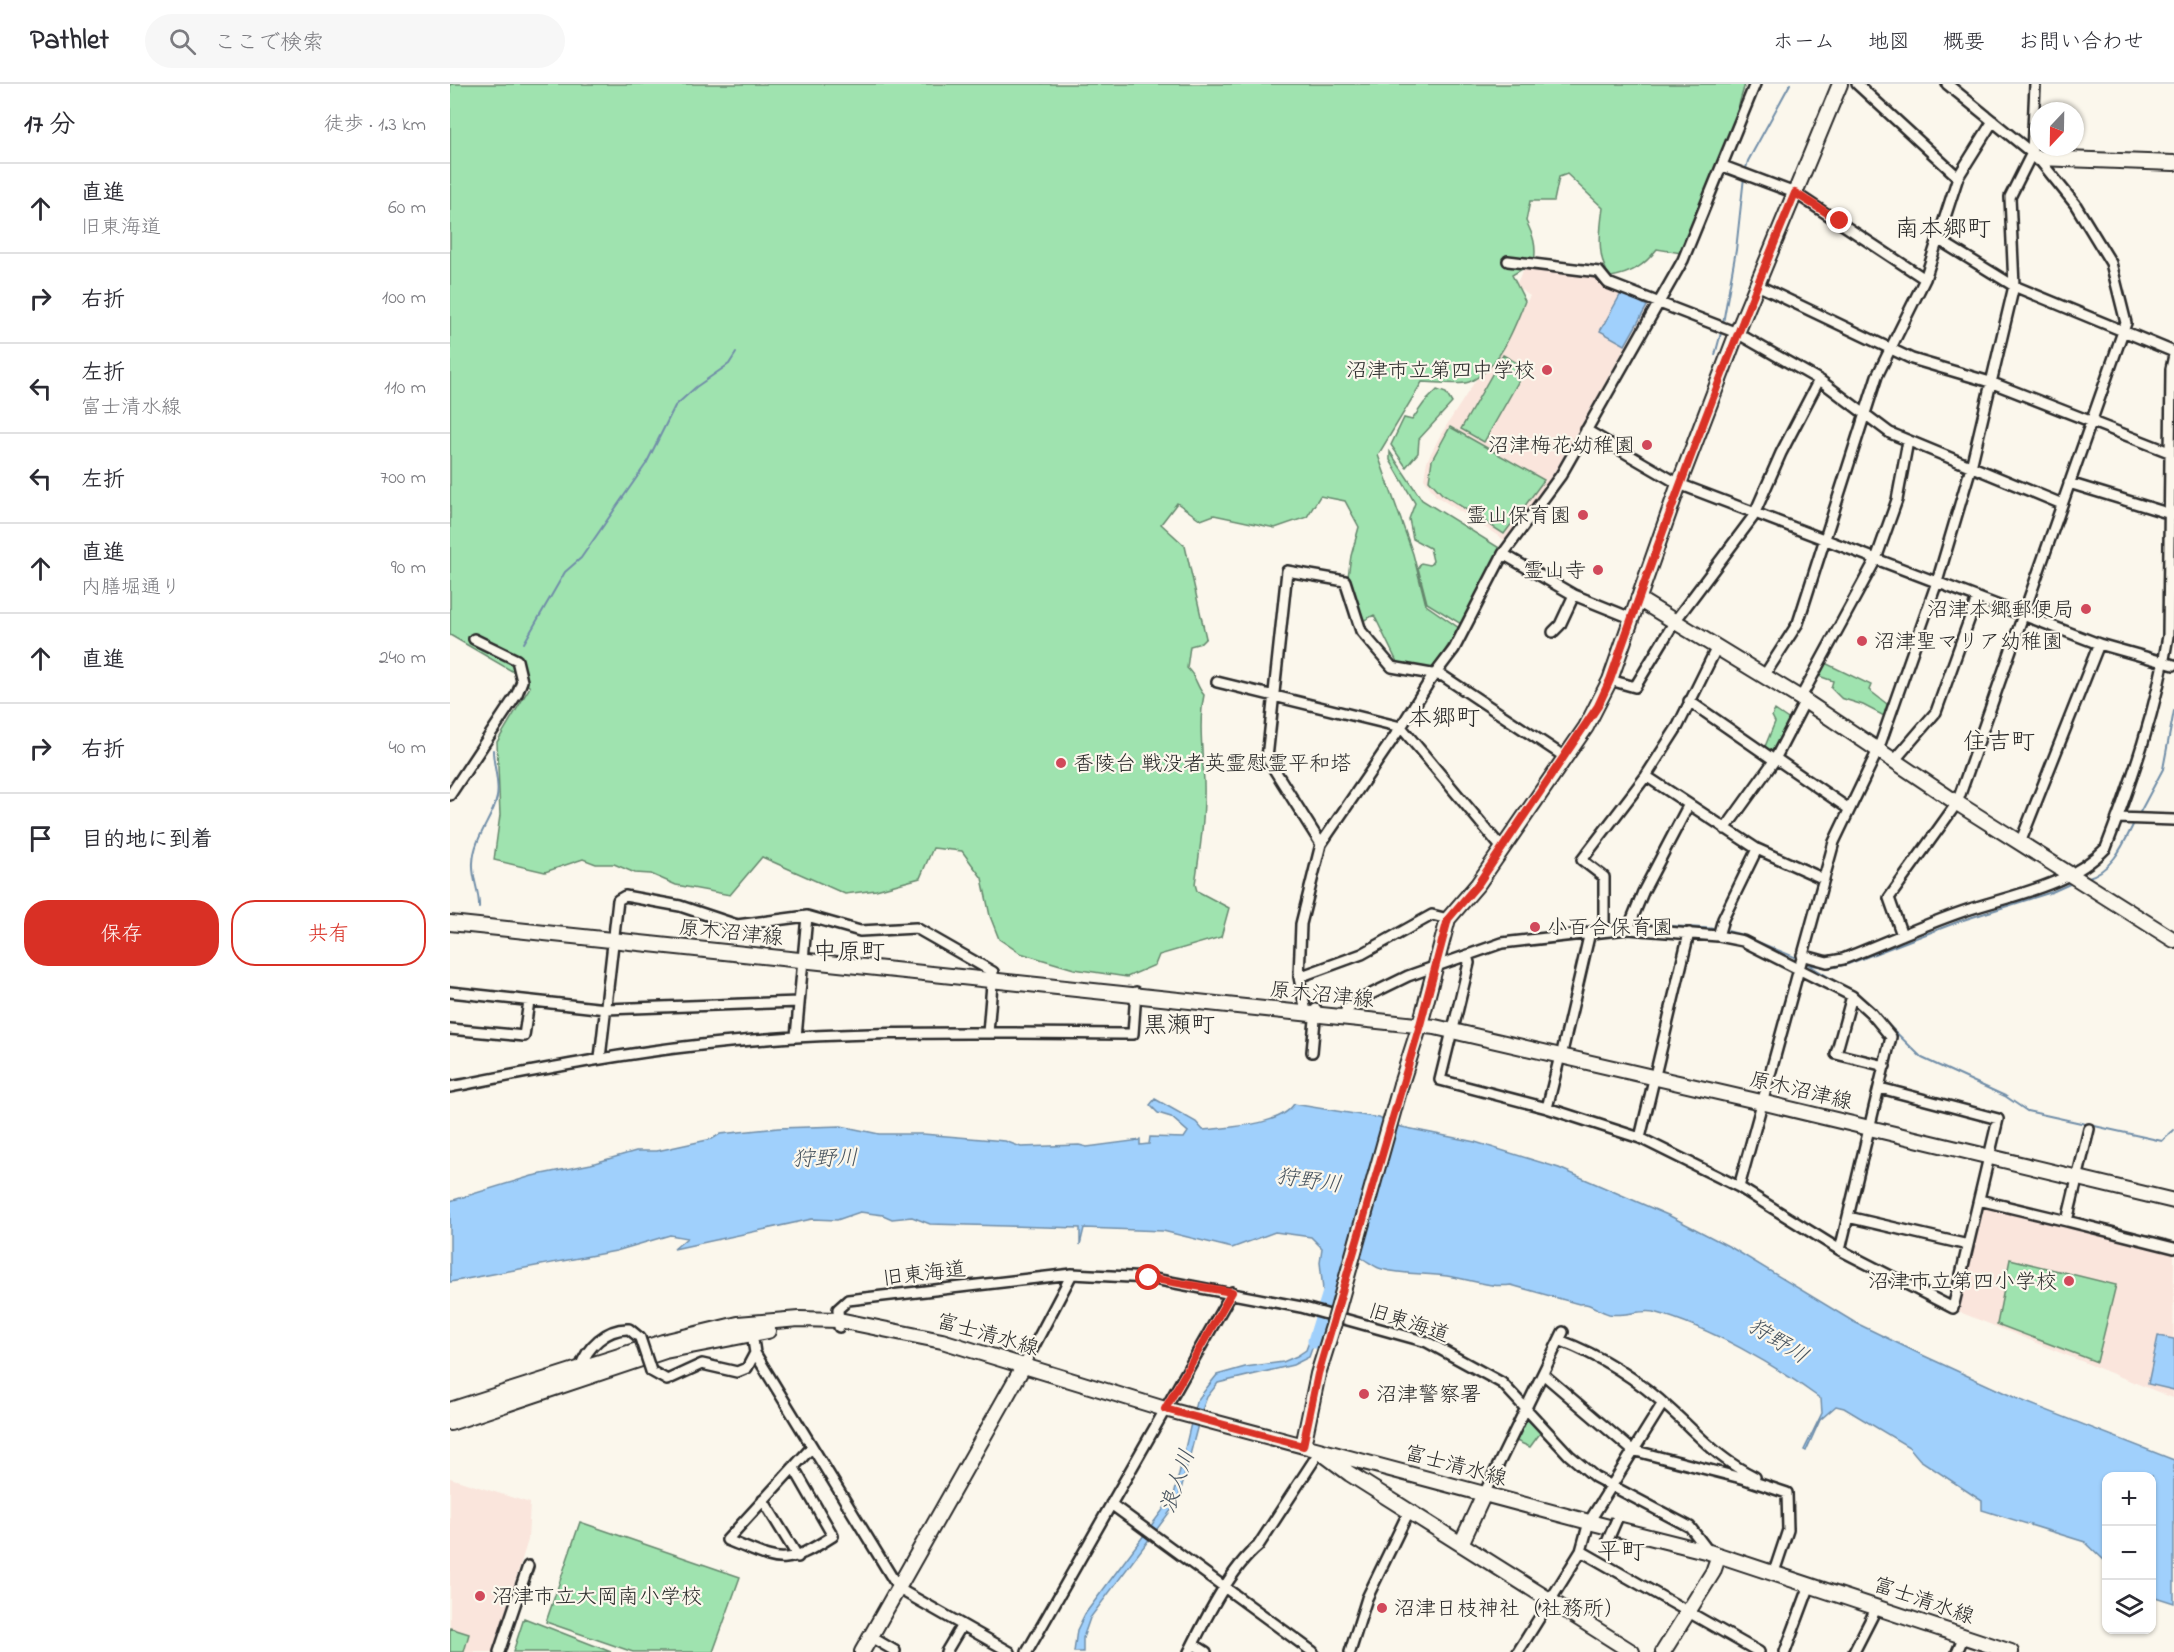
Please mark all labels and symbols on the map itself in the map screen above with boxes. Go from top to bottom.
north arrow [2030,102,2084,156]
route end [1826,207,1852,233]
district label: 南本郷町 [1895,213,1991,248]
place label: 沼津市立第四中学校 [1346,357,1535,387]
marker: 沼津市立第四中学校 [1540,363,1554,377]
place label: 沼津梅花幼稚園 [1488,432,1635,462]
marker: 沼津梅花幼稚園 [1640,438,1654,452]
place label: 霊山保育園 [1466,502,1571,532]
marker: 霊山保育園 [1576,508,1590,522]
place label: 霊山寺 [1523,557,1586,587]
marker: 霊山寺 [1591,563,1605,577]
place label: 沼津本郷郵便局 [1927,596,2074,626]
marker: 沼津本郷郵便局 [2079,602,2093,616]
place label: 沼津聖マリア幼稚園 [1874,628,2063,658]
marker: 沼津聖マリア幼稚園 [1855,634,1869,648]
district label: 本郷町 [1408,702,1480,737]
district label: 住吉町 [1963,726,2035,761]
place label: 香陵台 戦没者英霊慰霊平和塔 [1073,750,1351,780]
marker: 香陵台 戦没者英霊慰霊平和塔 [1054,756,1068,770]
street label: 原木沼津線 [677,914,785,954]
place label: 小百合保育園 [1547,914,1673,944]
marker: 小百合保育園 [1528,920,1542,934]
district label: 中原町 [813,936,885,971]
street label: 原木沼津線 [1268,976,1376,1016]
district label: 黒瀬町 [1143,1009,1215,1044]
street label: 原木沼津線 [1746,1066,1855,1118]
water label: 狩野川 [792,1143,858,1177]
water label: 狩野川 [1274,1162,1343,1202]
street label: 旧東海道 [881,1255,968,1295]
route start [1135,1264,1161,1290]
place label: 沼津市立第四小学校 [1868,1268,2057,1298]
marker: 沼津市立第四小学校 [2062,1274,2076,1288]
street label: 旧東海道 [1364,1297,1453,1351]
street label: 富士清水線 [933,1307,1042,1365]
water label: 狩野川 [1741,1311,1814,1374]
place label: 沼津警察署 [1376,1381,1481,1411]
marker: 沼津警察署 [1357,1387,1371,1401]
street label: 富士清水線 [1401,1439,1510,1495]
water label: 浪人川 [1153,1446,1205,1518]
district label: 平町 [1597,1536,1645,1571]
street label: 富士清水線 [1869,1571,1978,1633]
place label: 沼津市立大岡南小学校 [492,1583,702,1613]
marker: 沼津市立大岡南小学校 [473,1589,487,1603]
place label: 沼津日枝神社（社務所） [1394,1595,1625,1625]
marker: 沼津日枝神社（社務所） [1375,1601,1389,1615]

